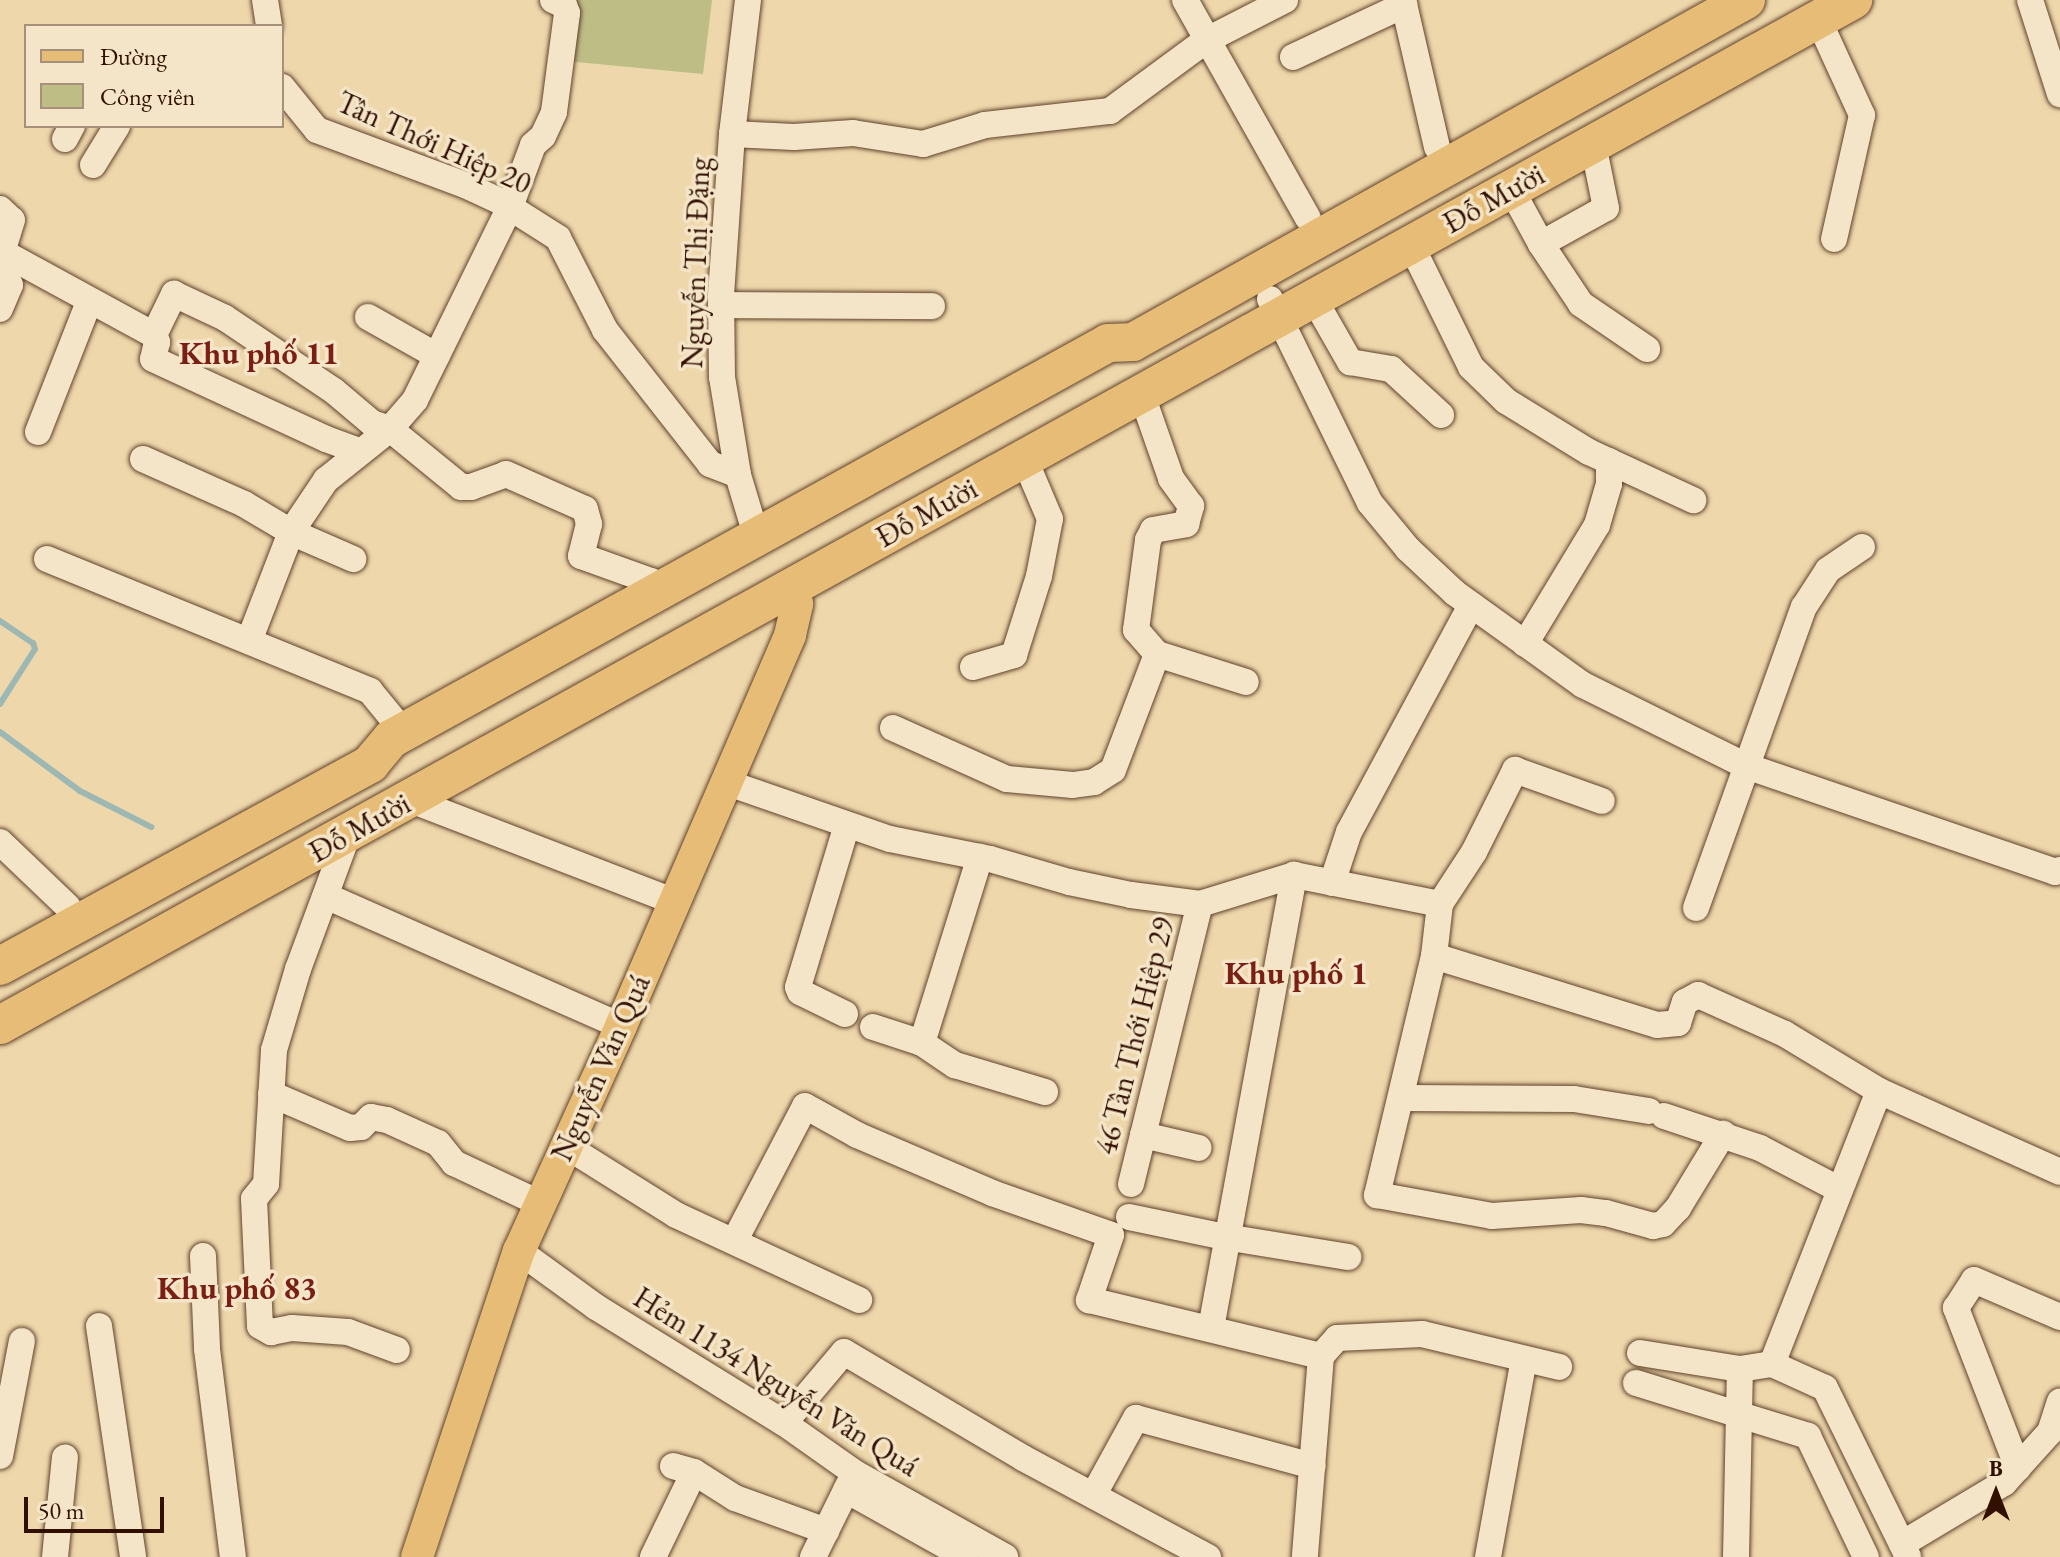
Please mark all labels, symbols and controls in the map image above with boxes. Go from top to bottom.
legend [24,24,284,128]
text: Đường [100,41,167,72]
text: Công viên [100,81,195,112]
street label: Tân Thới Hiệp 20 [331,84,537,202]
street label: Nguyễn Thị Đặng [674,157,718,369]
street label: Đỗ Mười [1437,157,1551,241]
district label: Khu phố 11 [179,334,339,372]
street label: Đỗ Mười [870,471,984,555]
street label: Đỗ Mười [303,786,417,870]
street label: 46 Tân Thới Hiệp 29 [1088,914,1182,1158]
district label: Khu phố 1 [1224,954,1368,992]
street label: Nguyễn Văn Quá [544,969,658,1167]
district label: Khu phố 83 [157,1269,317,1307]
street label: Hẻm 1134 Nguyễn Văn Quá [627,1280,925,1484]
north arrow [1956,1453,2036,1533]
text: B [1989,1454,2003,1483]
scale bar [28,1481,168,1531]
text: 50 m [38,1495,85,1526]

